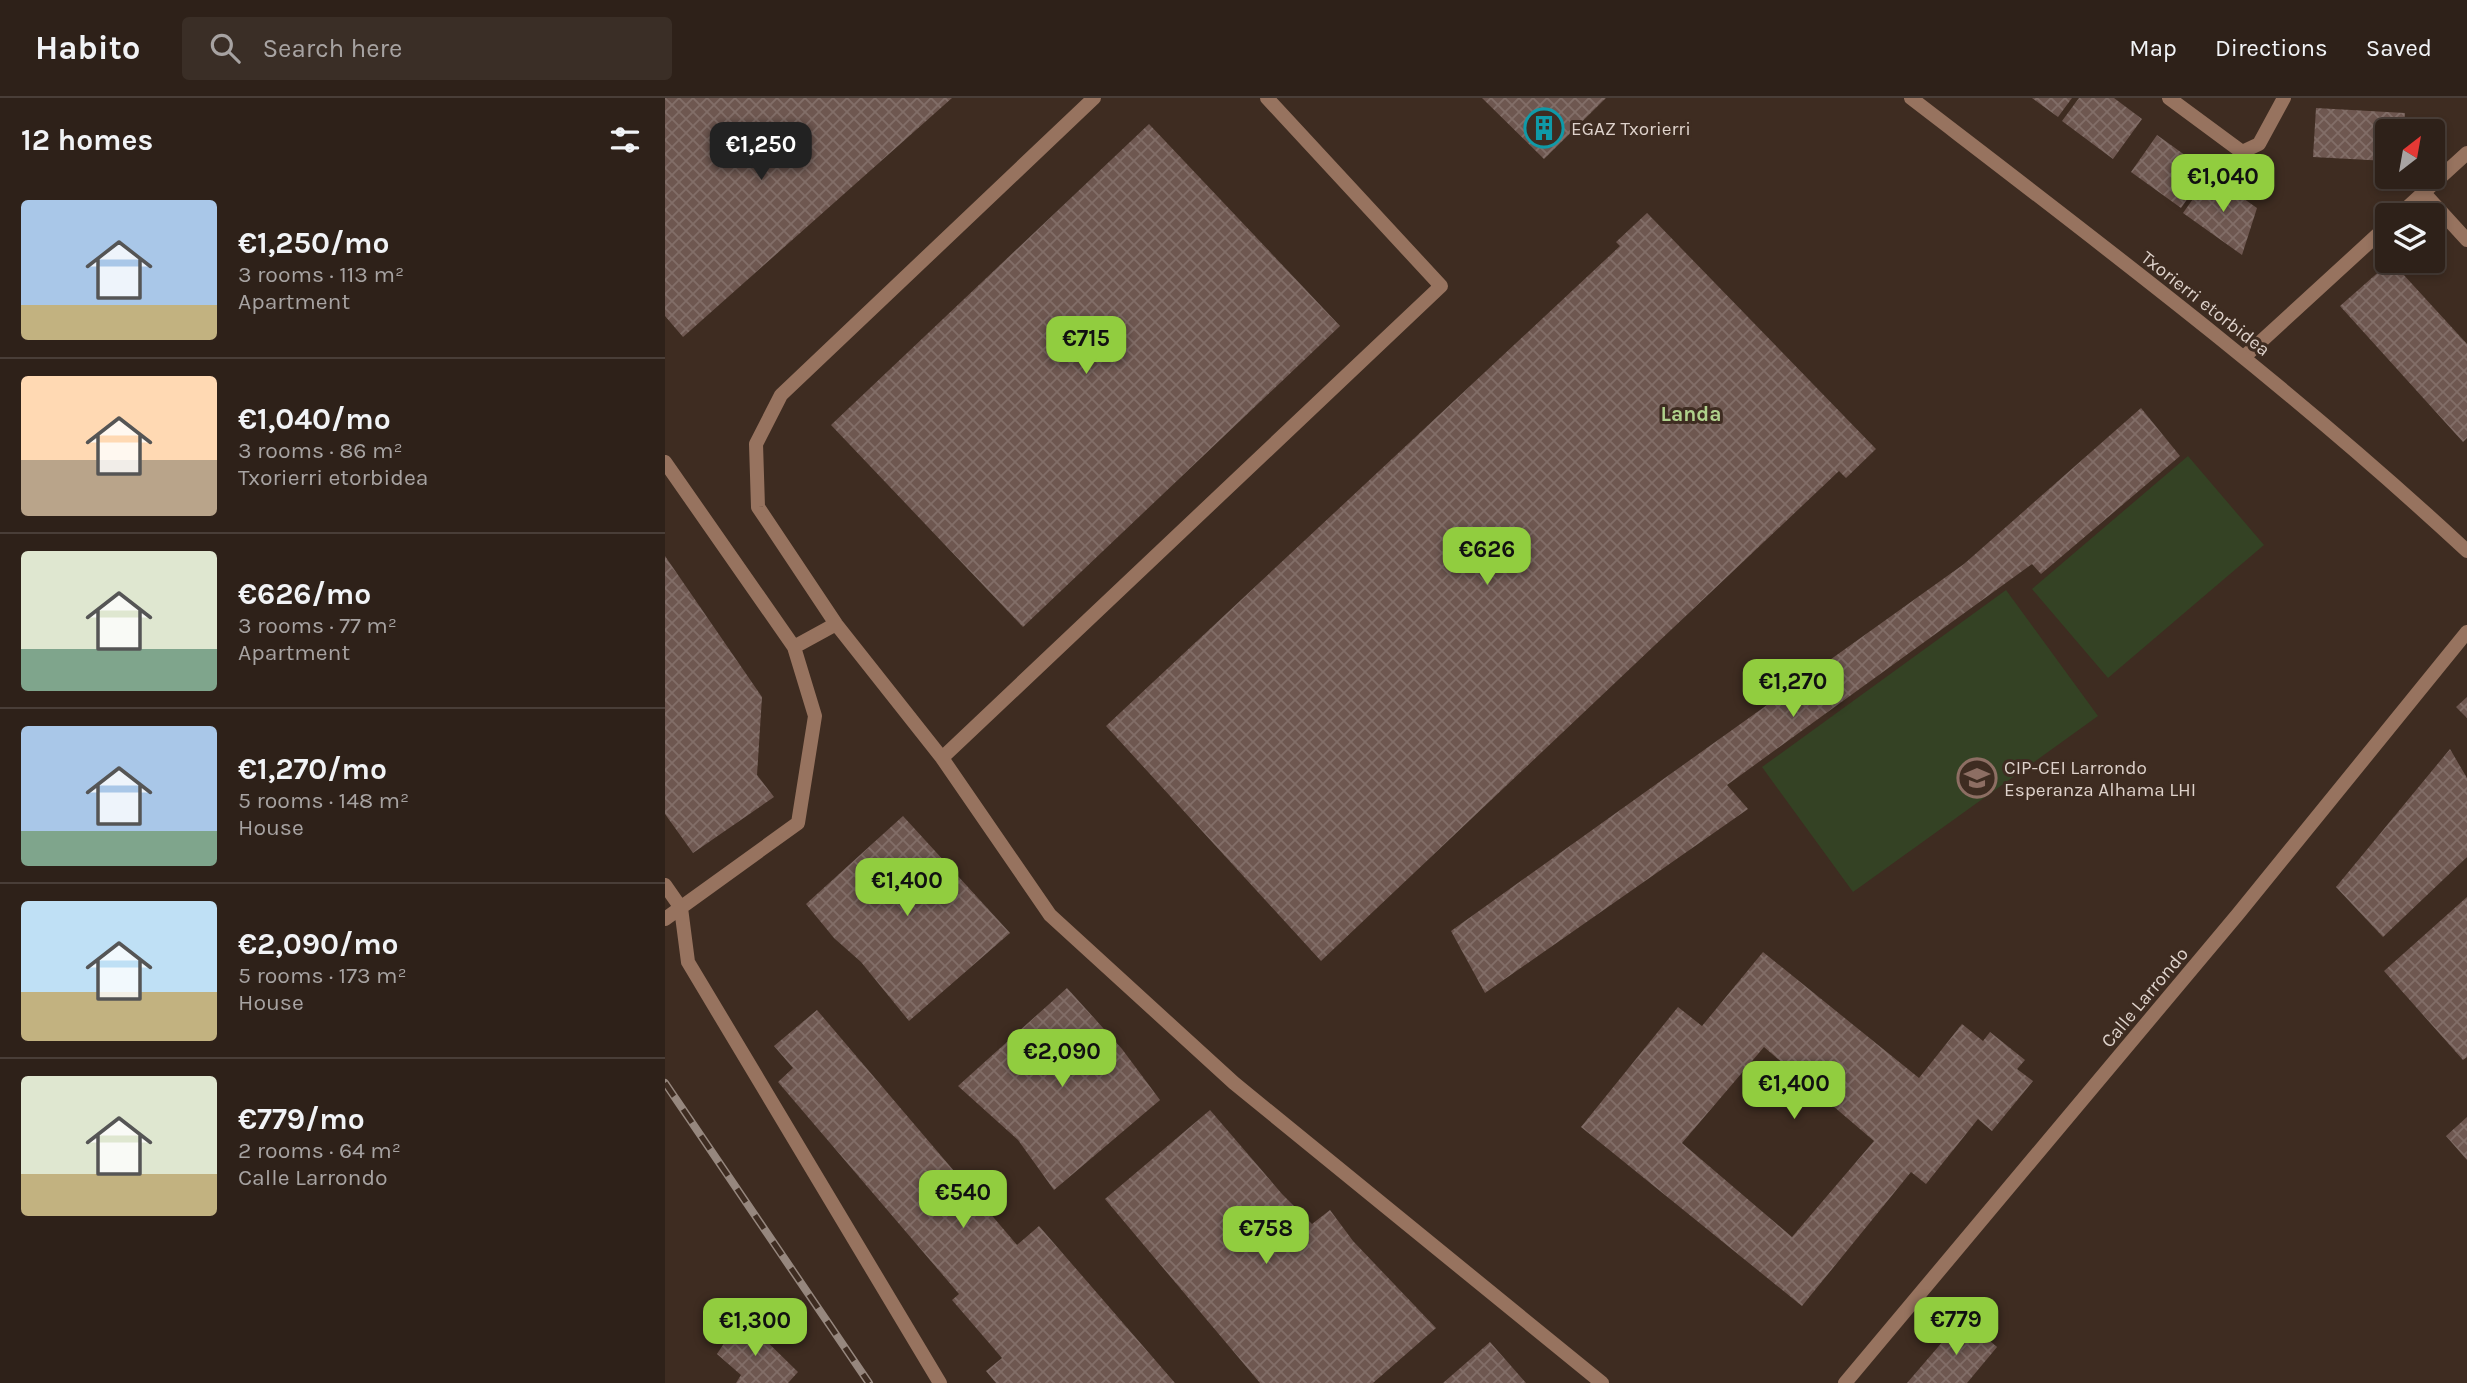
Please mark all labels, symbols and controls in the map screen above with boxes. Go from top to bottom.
search box [182,17,672,80]
text: Habito [35,29,140,67]
icon: search [206,29,244,67]
text: Search here [262,33,402,64]
text: Map [2129,34,2177,62]
text: Directions [2215,34,2328,62]
text: Saved [2366,34,2432,62]
building icon: EGAZ Txorierri [1523,107,1565,149]
place label: EGAZ Txorierri [1571,118,1691,140]
north arrow [2375,119,2445,189]
map controls [2375,119,2445,273]
icon: filters [606,121,644,159]
text: 12 homes [21,122,153,158]
pin: €1,250 [704,122,818,182]
text: €1,250 [726,131,796,158]
pin: €1,040 [2166,155,2280,214]
text: €1,040 [2187,163,2259,190]
button: layers [2375,203,2445,273]
text: €1,250/mo [238,225,389,261]
icon: home [77,228,161,312]
street label: Txorierri etorbidea [2137,247,2274,361]
text: 3 rooms · 113 m² [238,261,404,288]
text: Apartment [238,288,350,315]
pin: €715 [1045,316,1127,376]
text: €715 [1062,325,1110,352]
text: €1,040/mo [238,401,391,437]
district label: Landa [1661,402,1721,426]
icon: home [77,404,161,488]
text: 3 rooms · 86 m² [238,437,403,464]
text: Txorierri etorbidea [238,464,428,491]
pin: €626 [1446,528,1528,587]
text: €626 [1459,536,1515,563]
text: €626/mo [238,576,371,612]
icon: home [77,579,161,663]
text: 3 rooms · 77 m² [238,612,397,639]
text: Apartment [238,639,350,666]
pin: €1,270 [1736,660,1850,719]
text: €1,270 [1759,668,1827,695]
text: €1,270/mo [238,751,387,787]
icon: home [77,754,161,838]
school or university icon: CIP-CEI Larrondo Esperanza Alhama LHI [1956,757,1998,799]
place label: CIP-CEI Larrondo Esperanza Alhama LHI [2004,757,2196,801]
text: 5 rooms · 148 m² [238,787,409,814]
text: House [238,814,304,841]
pin: €1,400 [850,858,964,918]
text: €1,400 [871,867,943,894]
text: €2,090/mo [238,926,399,962]
icon: home [77,929,161,1013]
street label: Calle Larrondo [2097,943,2193,1052]
text: 5 rooms · 173 m² [238,962,407,989]
text: House [238,989,304,1016]
pin: €2,090 [1005,1030,1119,1089]
text: €2,090 [1023,1038,1101,1065]
pin: €1,400 [1737,1062,1851,1121]
text: €1,400 [1758,1070,1830,1097]
text: €779/mo [238,1101,365,1137]
icon: home [77,1104,161,1188]
text: 2 rooms · 64 m² [238,1137,401,1164]
text: Calle Larrondo [238,1164,388,1191]
pin: €540 [922,1170,1004,1230]
text: €540 [935,1179,991,1206]
pin: €758 [1225,1206,1307,1266]
text: €758 [1239,1215,1293,1242]
pin: €1,300 [698,1298,812,1358]
pin: €779 [1915,1298,1997,1357]
text: €779 [1930,1306,1982,1333]
text: €1,300 [719,1307,791,1334]

